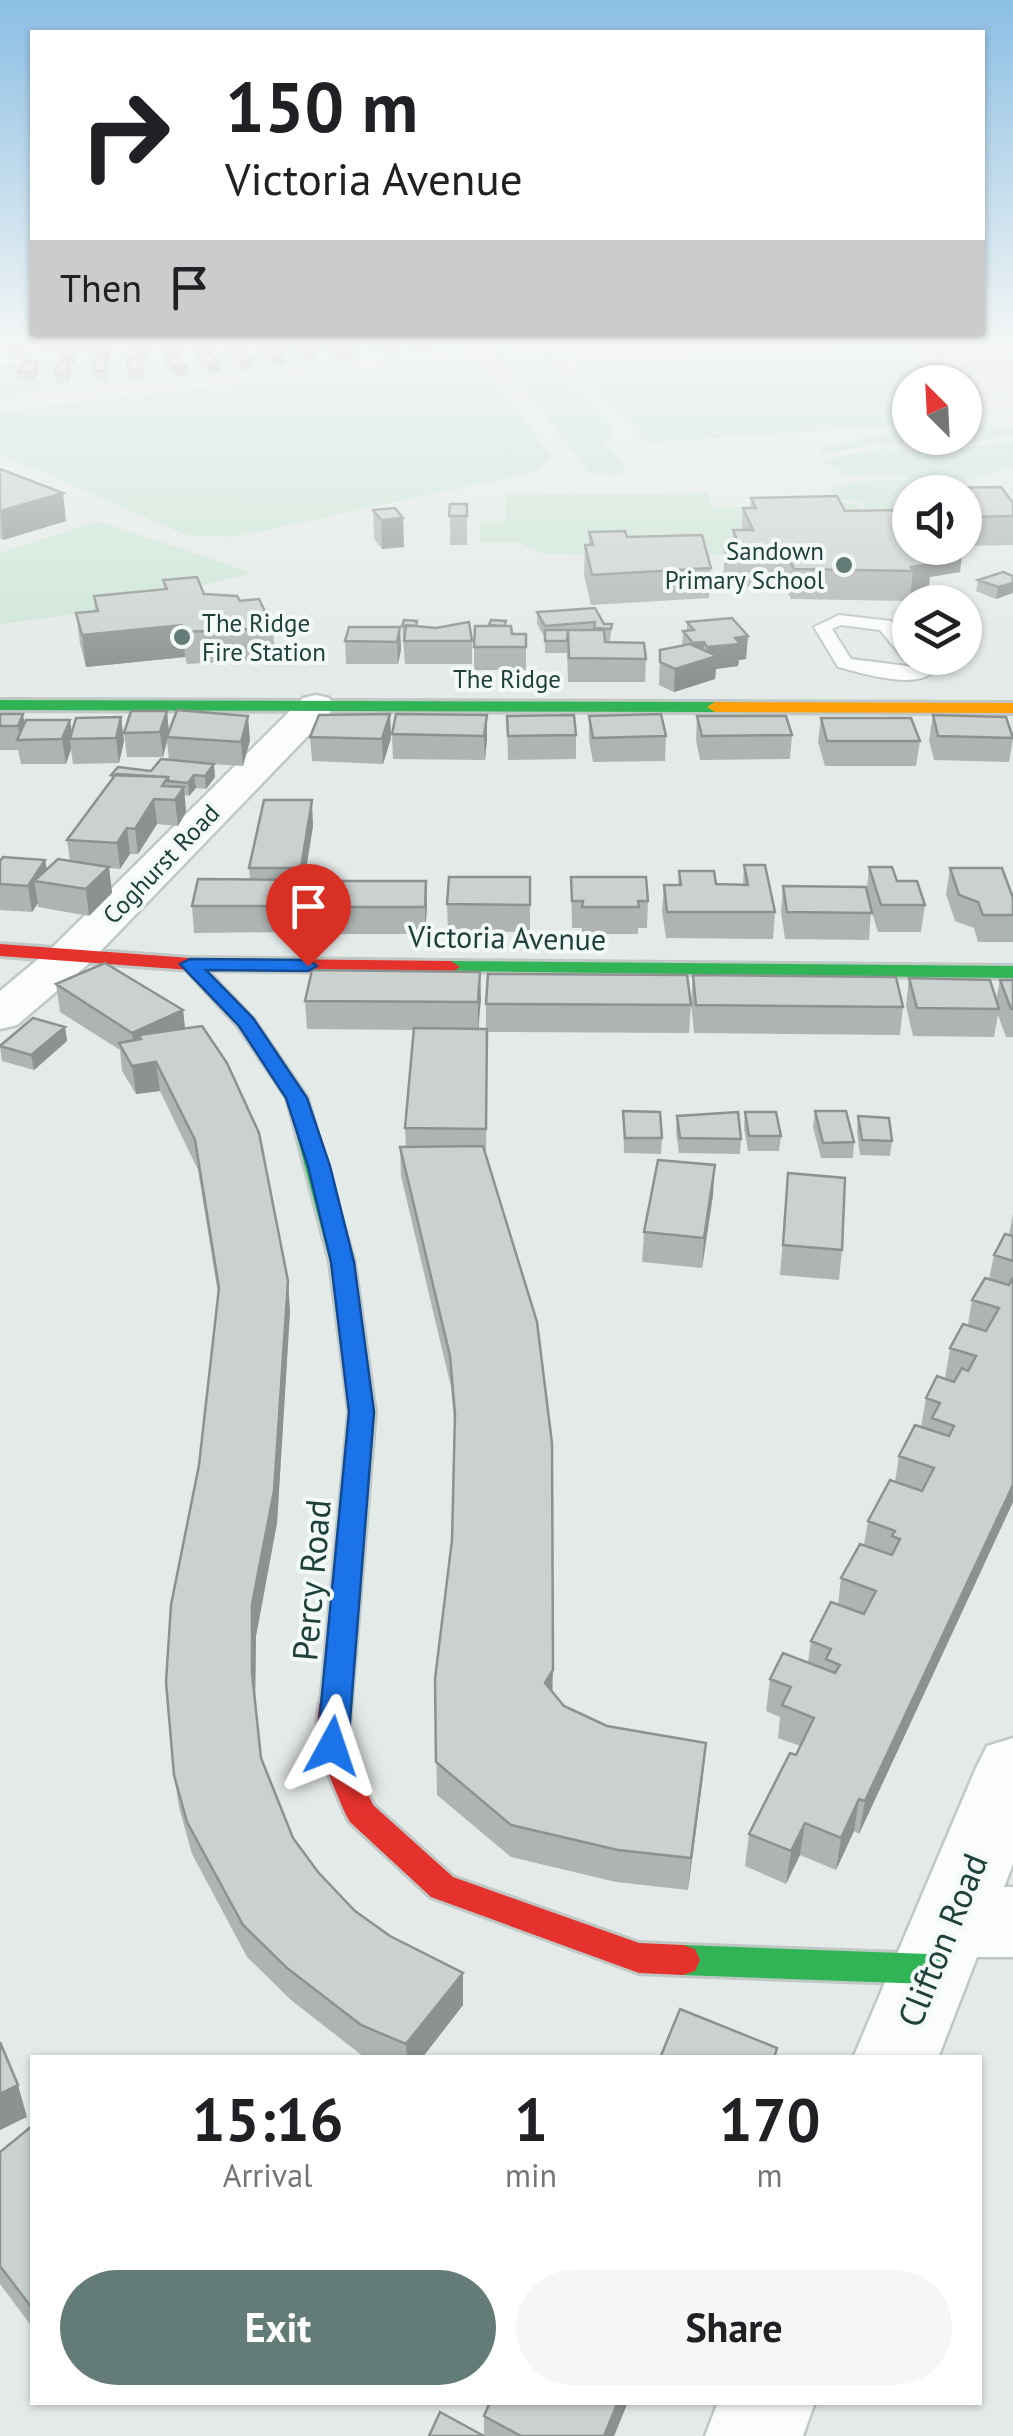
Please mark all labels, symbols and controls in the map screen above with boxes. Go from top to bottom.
text: 150 m [225,61,418,151]
icon: right [60,70,190,200]
text: Victoria Avenue [225,149,523,207]
icon: arrive [162,260,217,315]
text: Then [60,263,142,312]
north arrow [892,365,982,455]
map controls [892,365,982,675]
button: sound [892,475,982,565]
place label: Sandown Primary School [665,535,825,596]
marker: Sandown Primary School [833,554,855,576]
button: layers [892,585,982,675]
place label: The Ridge Fire Station [202,607,326,668]
marker: The Ridge Fire Station [171,626,193,648]
street label: The Ridge [453,663,561,695]
street label: Coghurst Road [96,797,226,931]
pin [266,864,351,967]
icon: arrive [281,879,336,934]
street label: Victoria Avenue [406,916,607,958]
street label: Percy Road [281,1497,341,1663]
position arrow [280,1694,384,1798]
street label: Clifton Road [886,1847,998,2033]
text: 15:16 [191,2080,344,2158]
text: 1 [514,2080,548,2158]
text: 170 [719,2080,821,2158]
text: Arrival [223,2154,312,2196]
text: min [505,2154,557,2196]
text: m [757,2154,783,2196]
button: Exit [60,2270,496,2385]
button: Share [516,2270,952,2385]

